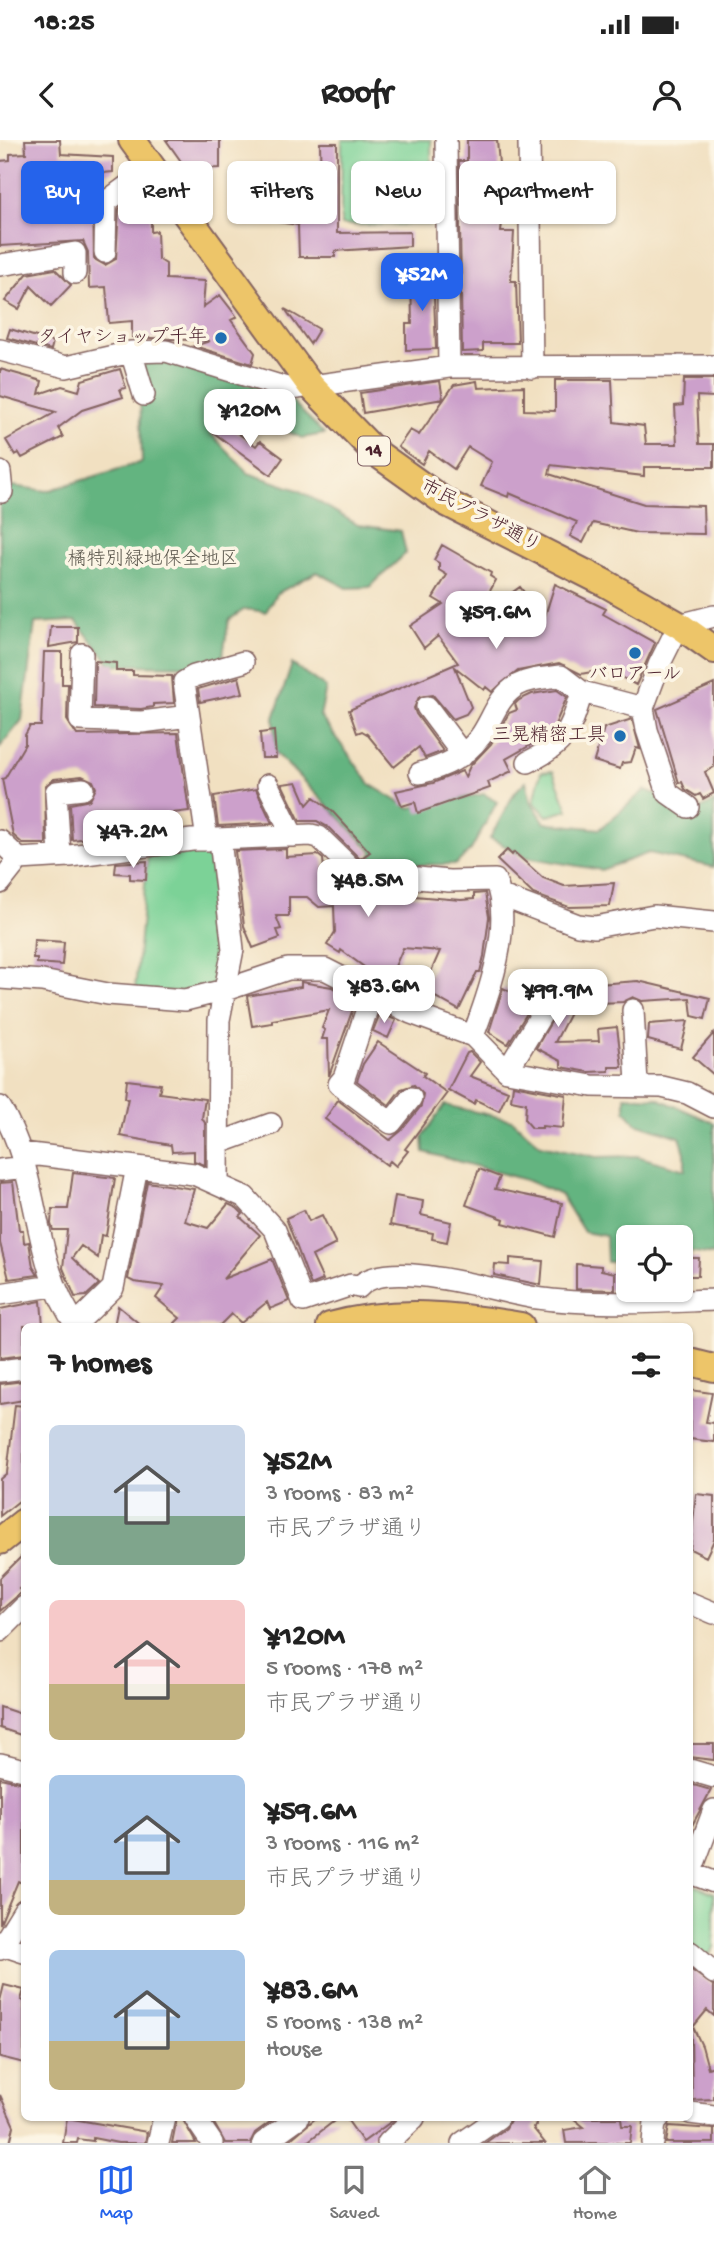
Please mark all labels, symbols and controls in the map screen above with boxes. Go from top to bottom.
text: 18:25 [35,9,94,40]
icon: back [28,76,66,114]
text: Roofr [321,76,393,114]
icon: person [648,76,686,114]
chip: Buy [21,161,104,224]
chip: Rent [118,161,213,224]
chip: Filters [227,161,337,224]
chip: New [351,161,445,224]
chip: Apartment [459,161,616,224]
pin: ¥52M [381,254,463,313]
text: ¥52M [397,262,447,289]
place label: タイヤショップ千年 [38,326,207,350]
marker: タイヤショップ千年 [213,330,229,346]
pin: ¥120M [201,390,299,449]
text: ¥120M [220,398,280,425]
road number: 14 [358,436,390,466]
street label: 市民プラザ通り [416,475,545,558]
park label: 橘特別緑地保全地区 [67,548,239,572]
pin: ¥59.6M [439,592,553,651]
text: ¥59.6M [461,600,531,627]
marker: バロアール [627,645,643,661]
place label: バロアール [588,664,682,687]
place label: 三晃精密工具 [492,724,606,748]
marker: 三晃精密工具 [612,728,628,744]
pin: ¥47.2M [76,810,190,870]
text: ¥47.2M [99,819,167,846]
pin: ¥48.5M [311,860,425,919]
text: ¥48.5M [333,868,403,895]
pin: ¥83.6M [327,966,441,1025]
pin: ¥99.9M [501,970,615,1029]
text: ¥83.6M [349,974,419,1001]
text: ¥99.9M [524,978,592,1005]
map controls [616,1225,693,1302]
button: locate [616,1225,693,1302]
icon: filters [627,1346,665,1384]
text: 7 homes [49,1348,151,1383]
text: ¥52M [266,1446,331,1481]
icon: home [105,1453,189,1537]
text: 3 rooms · 83 m² [266,1481,414,1508]
text: 市民プラザ通り [266,1517,427,1544]
text: ¥120M [266,1621,345,1656]
icon: home [105,1628,189,1712]
text: 5 rooms · 178 m² [266,1656,423,1683]
text: 市民プラザ通り [266,1692,427,1719]
text: ¥59.6M [266,1796,356,1831]
icon: home [105,1803,189,1887]
text: 3 rooms · 116 m² [266,1831,419,1858]
text: 市民プラザ通り [266,1867,427,1894]
text: ¥83.6M [266,1975,357,2010]
icon: home [105,1978,189,2062]
text: 5 rooms · 138 m² [266,2010,423,2037]
text: House [266,2037,322,2064]
tab: Map [97,2161,135,2226]
tab: Saved [330,2161,378,2226]
tab: Home [573,2161,617,2226]

